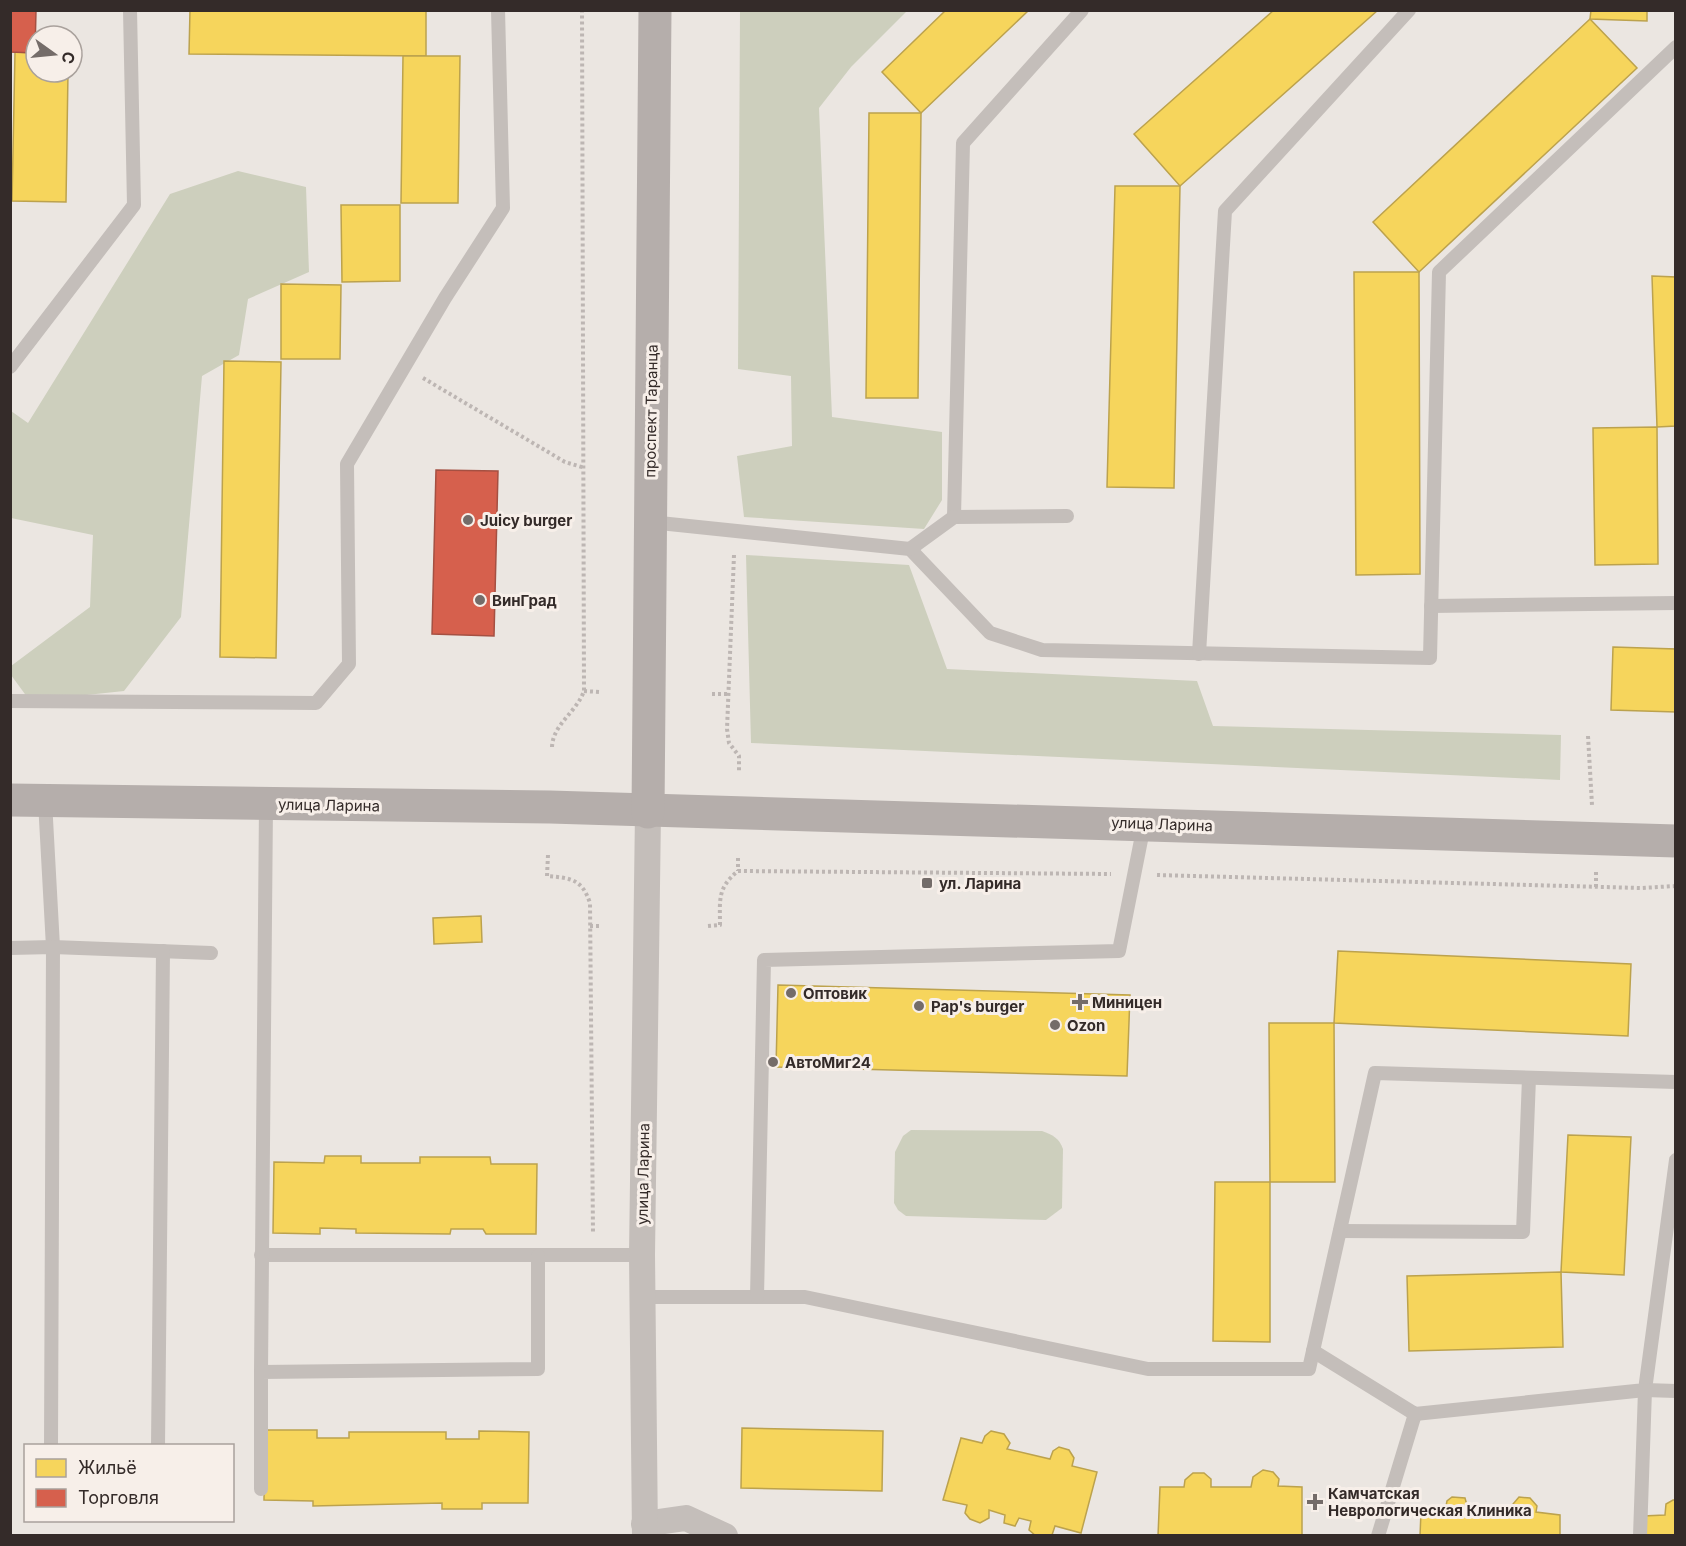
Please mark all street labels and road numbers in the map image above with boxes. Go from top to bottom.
street label: проспект Таранца [640,344,662,478]
street label: улица Ларина [278,795,380,815]
street label: улица Ларина [1111,813,1213,835]
street label: улица Ларина [633,1123,653,1225]

